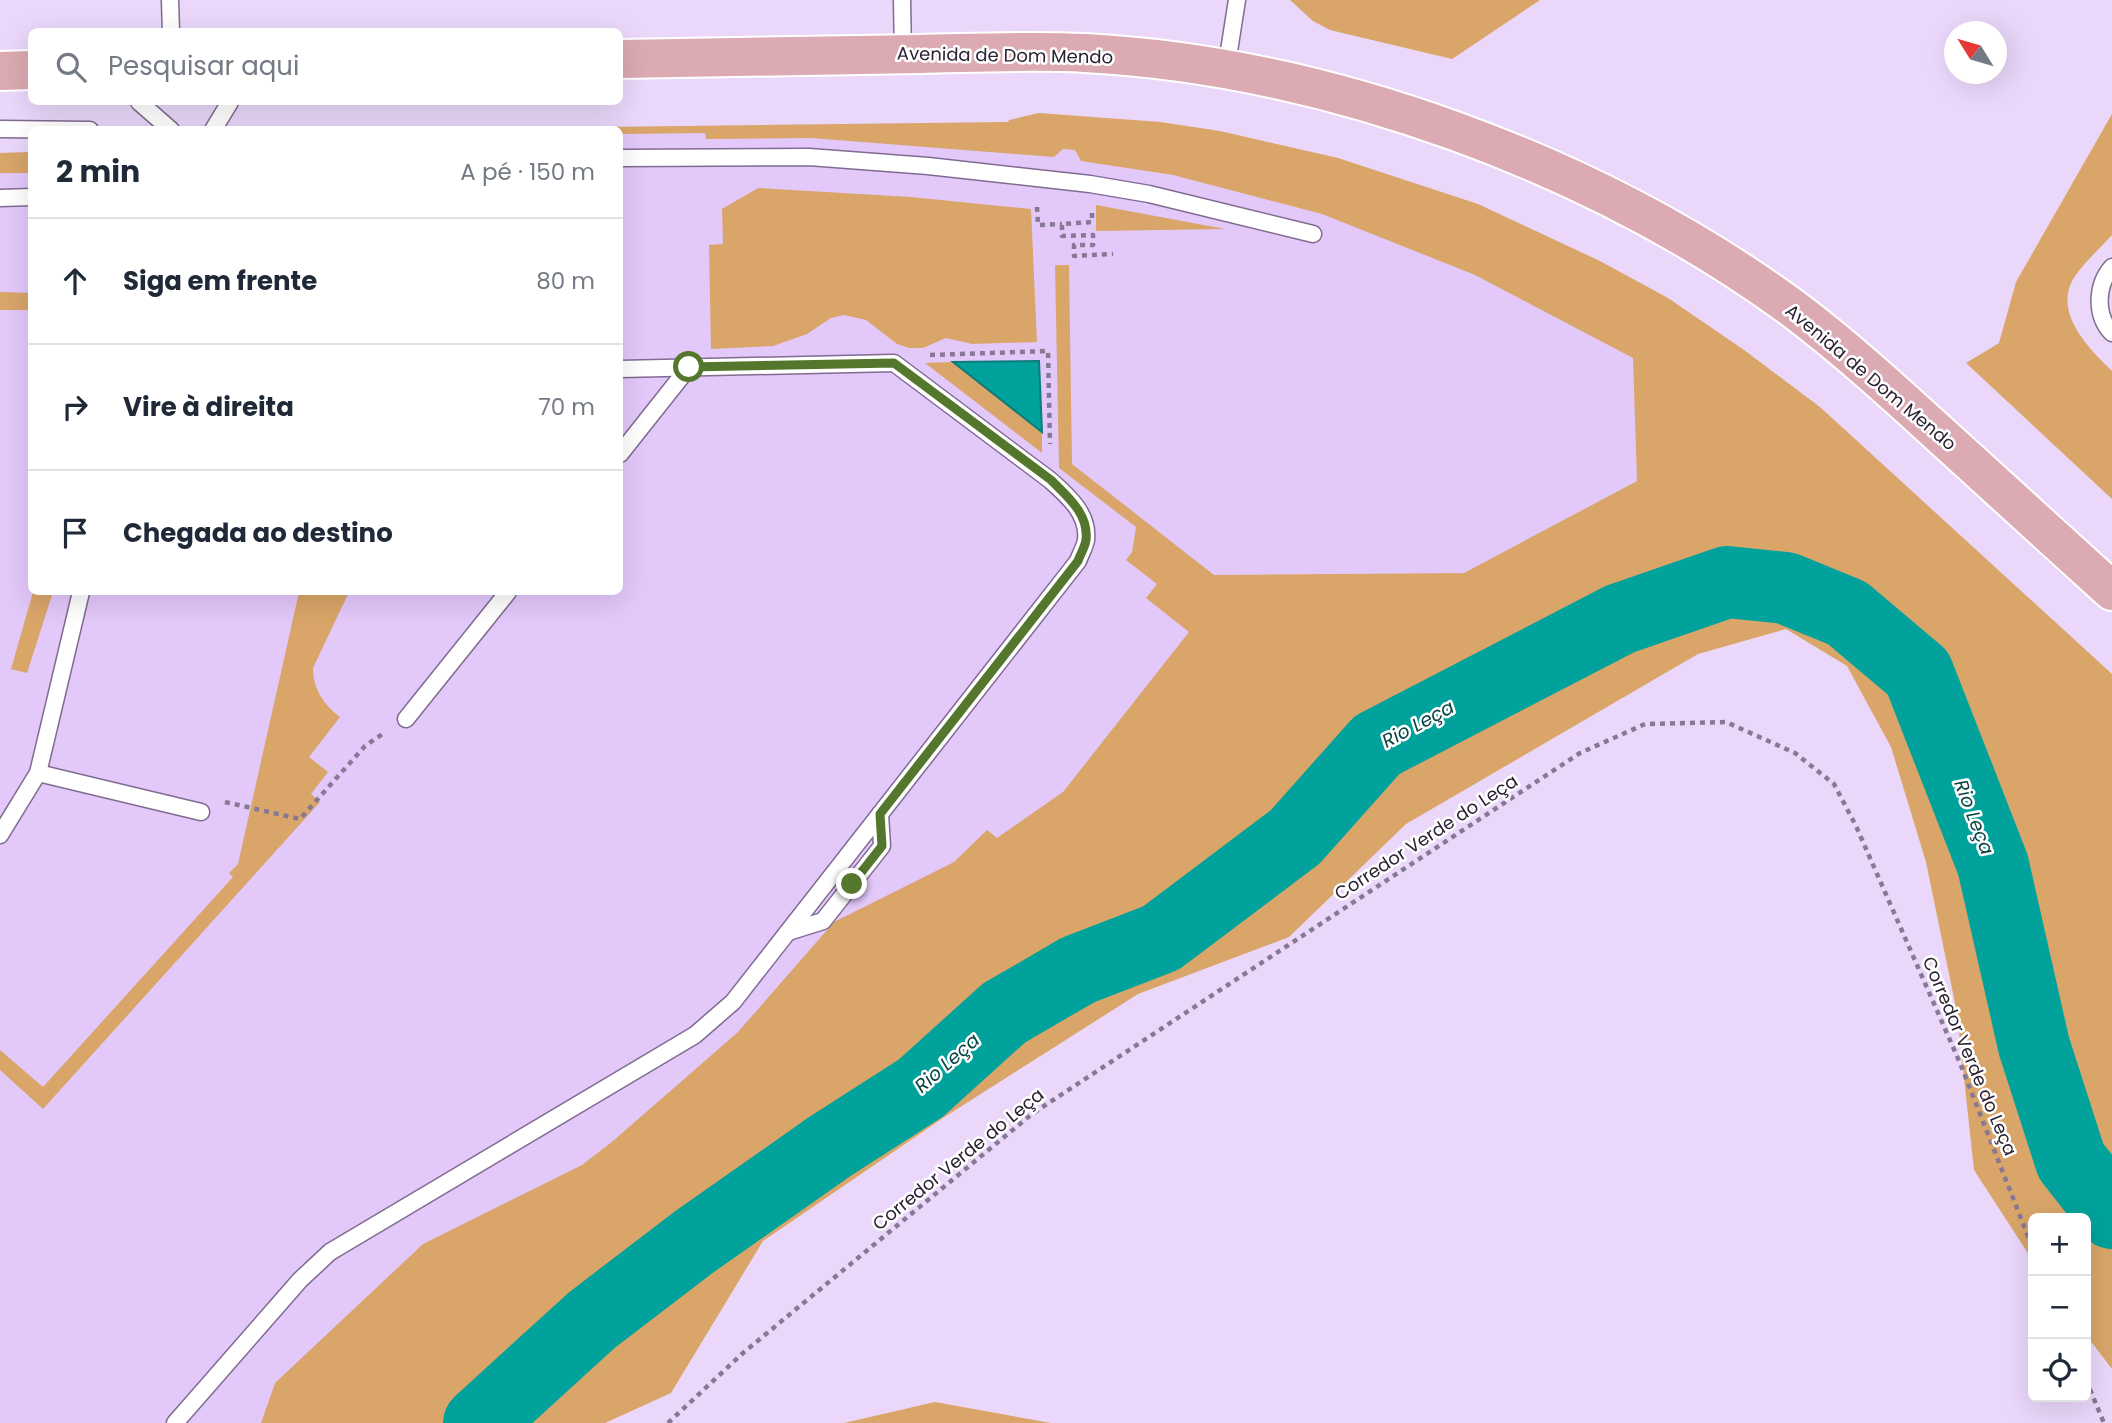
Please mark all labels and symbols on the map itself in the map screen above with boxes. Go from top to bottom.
north arrow [1944,21,2007,84]
street label: Avenida de Dom Mendo [897,41,1113,69]
street label: Avenida de Dom Mendo [1780,298,1962,456]
route start [673,351,704,382]
water label: Rio Leça [1377,694,1459,754]
street label: Corredor Verde do Leça [1329,768,1523,906]
water label: Rio Leça [1947,776,2001,859]
route end [836,868,867,899]
street label: Corredor Verde do Leça [1917,953,2023,1159]
water label: Rio Leça [909,1027,986,1099]
street label: Corredor Verde do Leça [867,1082,1049,1236]

